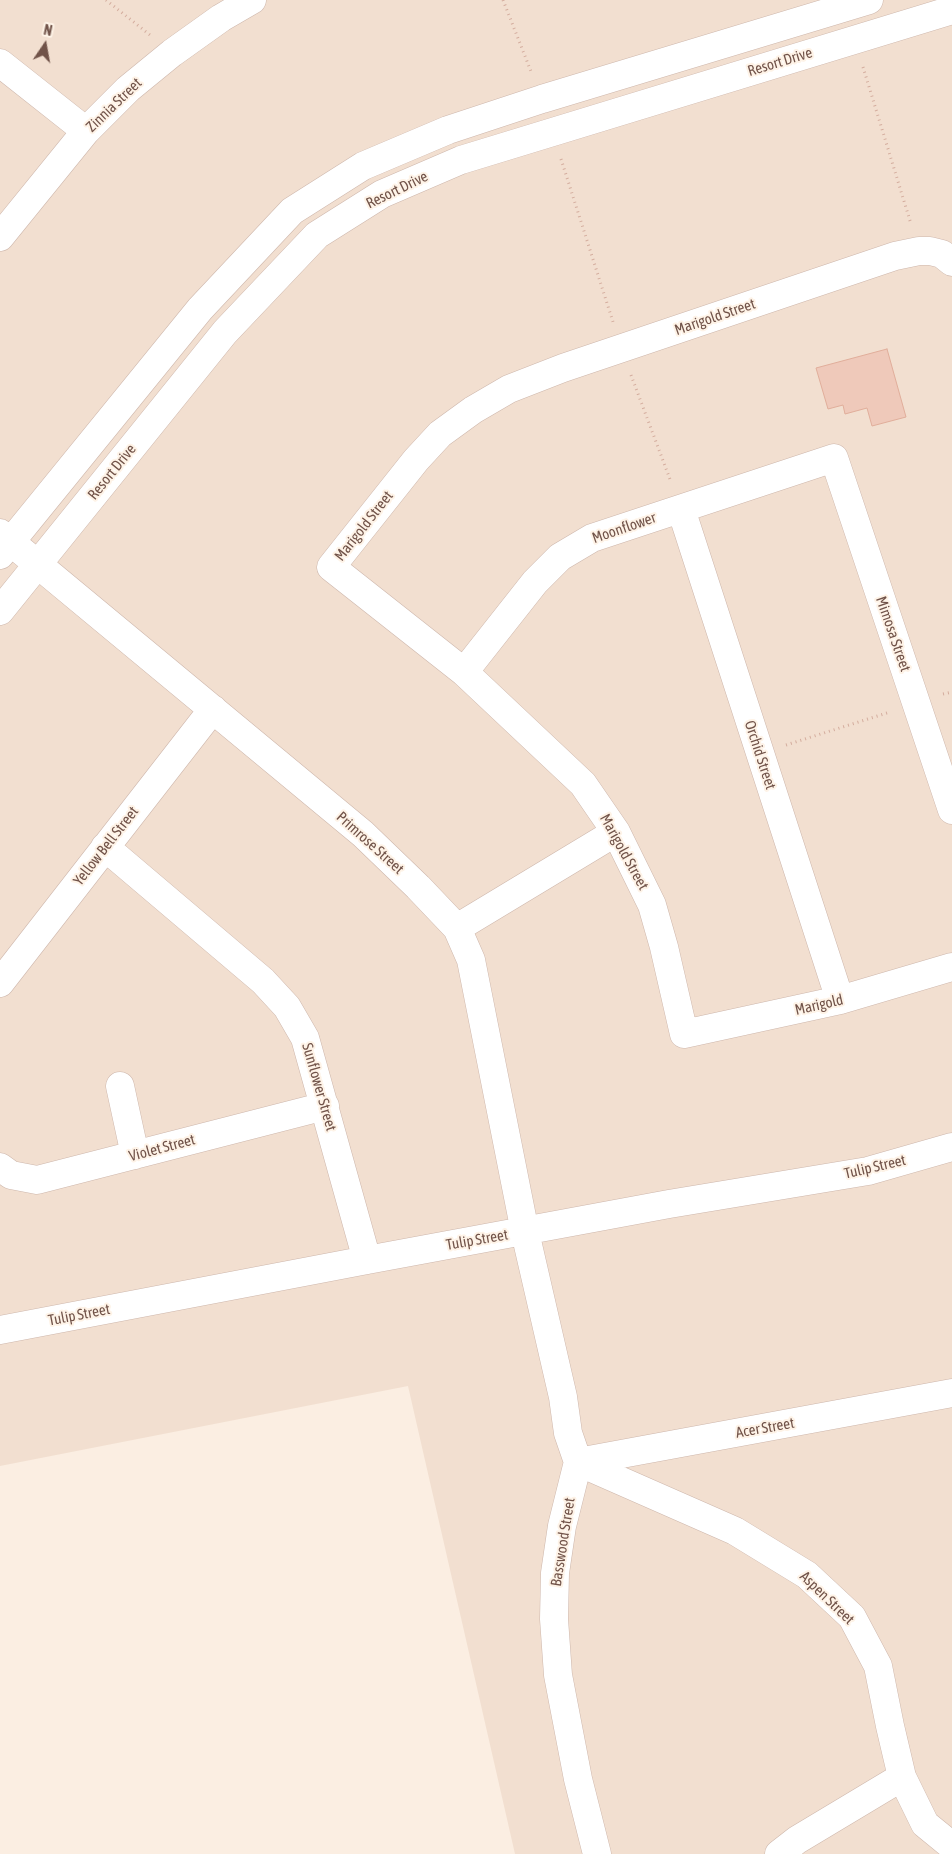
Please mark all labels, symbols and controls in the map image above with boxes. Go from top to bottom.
north arrow [20,20,70,70]
text: N [42,22,54,39]
street label: Resort Drive [746,44,814,80]
street label: Zinnia Street [83,74,145,136]
street label: Resort Drive [363,167,431,213]
street label: Marigold Street [672,295,758,339]
street label: Resort Drive [84,441,140,503]
street label: Marigold Street [331,487,397,565]
street label: Moonflower [590,509,658,547]
street label: Mimosa Street [872,594,914,674]
street label: Orchid Street [740,718,780,792]
street label: Yellow Bell Street [70,803,142,889]
street label: Primrose Street [333,808,407,878]
street label: Marigold Street [596,811,652,893]
street label: Marigold [793,991,845,1019]
street label: Sunflower Street [298,1041,340,1133]
street label: Violet Street [127,1131,197,1165]
street label: Tulip Street [842,1151,908,1183]
street label: Tulip Street [445,1226,509,1254]
street label: Tulip Street [47,1300,111,1330]
street label: Acer Street [734,1414,796,1442]
street label: Basswood Street [547,1496,579,1588]
street label: Aspen Street [796,1568,858,1628]

